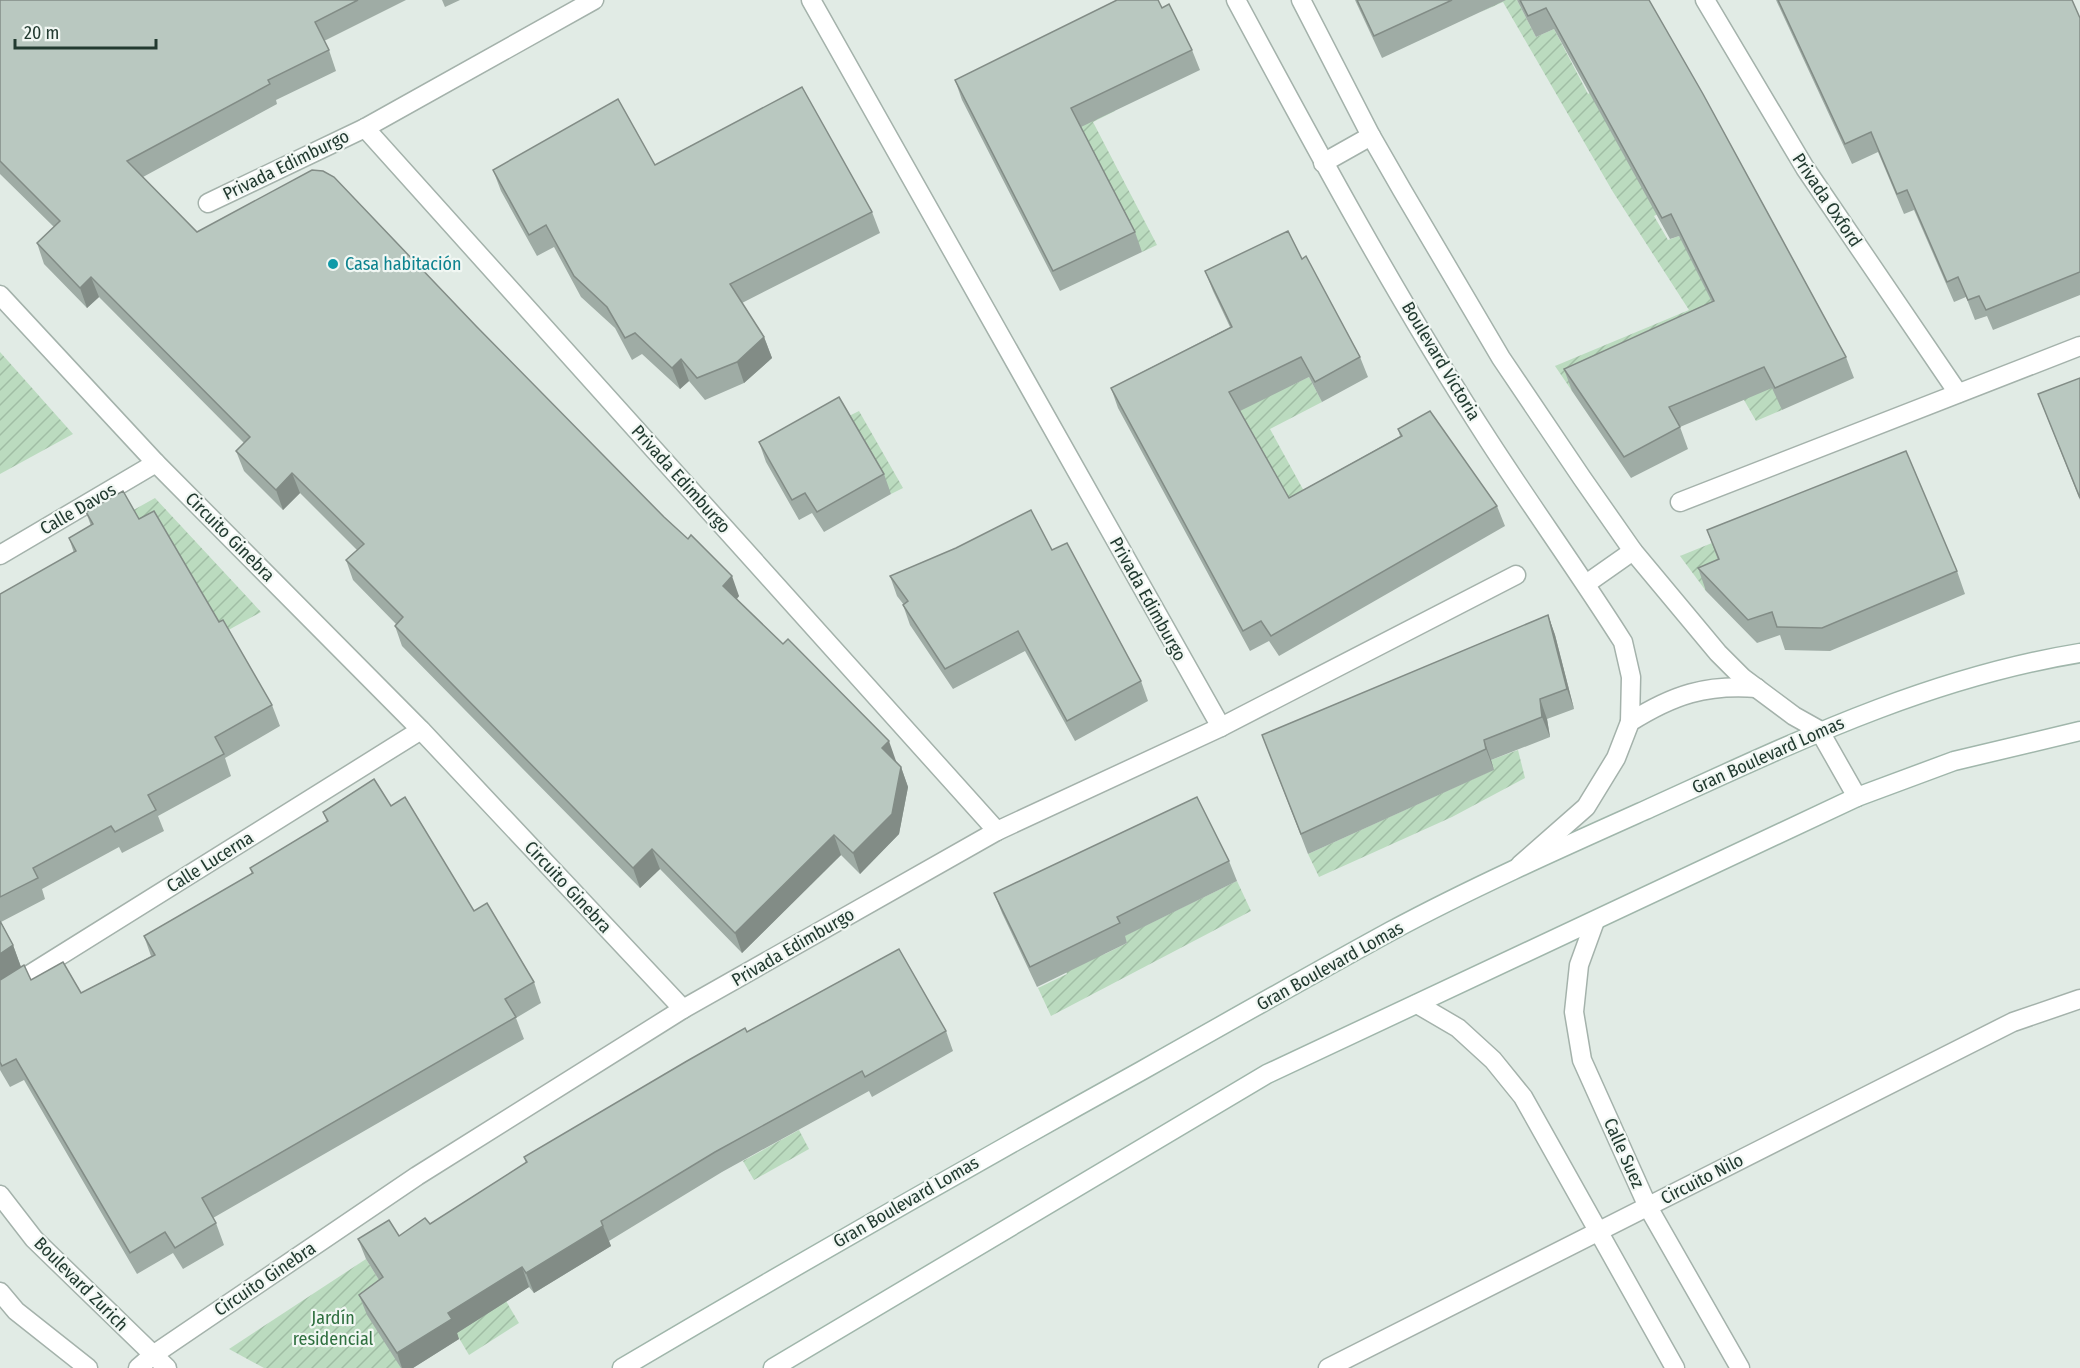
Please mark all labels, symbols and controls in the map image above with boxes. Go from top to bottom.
scale bar [15,12,156,50]
text: 20 m [24,22,59,44]
street label: Privada Edimburgo [219,125,353,205]
street label: Privada Oxford [1788,149,1866,251]
place label: Casa habitación [345,253,461,275]
marker: Casa habitación [326,257,340,271]
street label: Boulevard Victoria [1397,298,1485,424]
street label: Privada Edimburgo [627,420,735,538]
street label: Calle Davos [36,478,120,540]
street label: Circuito Ginebra [181,488,279,586]
street label: Privada Edimburgo [1105,533,1191,665]
street label: Gran Boulevard Lomas [1688,711,1848,798]
street label: Calle Lucerna [163,827,258,897]
street label: Circuito Ginebra [520,836,616,938]
street label: Privada Edimburgo [728,903,858,991]
street label: Gran Boulevard Lomas [1253,916,1407,1015]
street label: Calle Suez [1599,1115,1649,1191]
street label: Circuito Nilo [1657,1149,1747,1209]
street label: Gran Boulevard Lomas [829,1151,983,1253]
street label: Boulevard Zurich [29,1232,133,1336]
street label: Circuito Ginebra [210,1237,320,1321]
park label: Jardín residencial [293,1307,374,1350]

